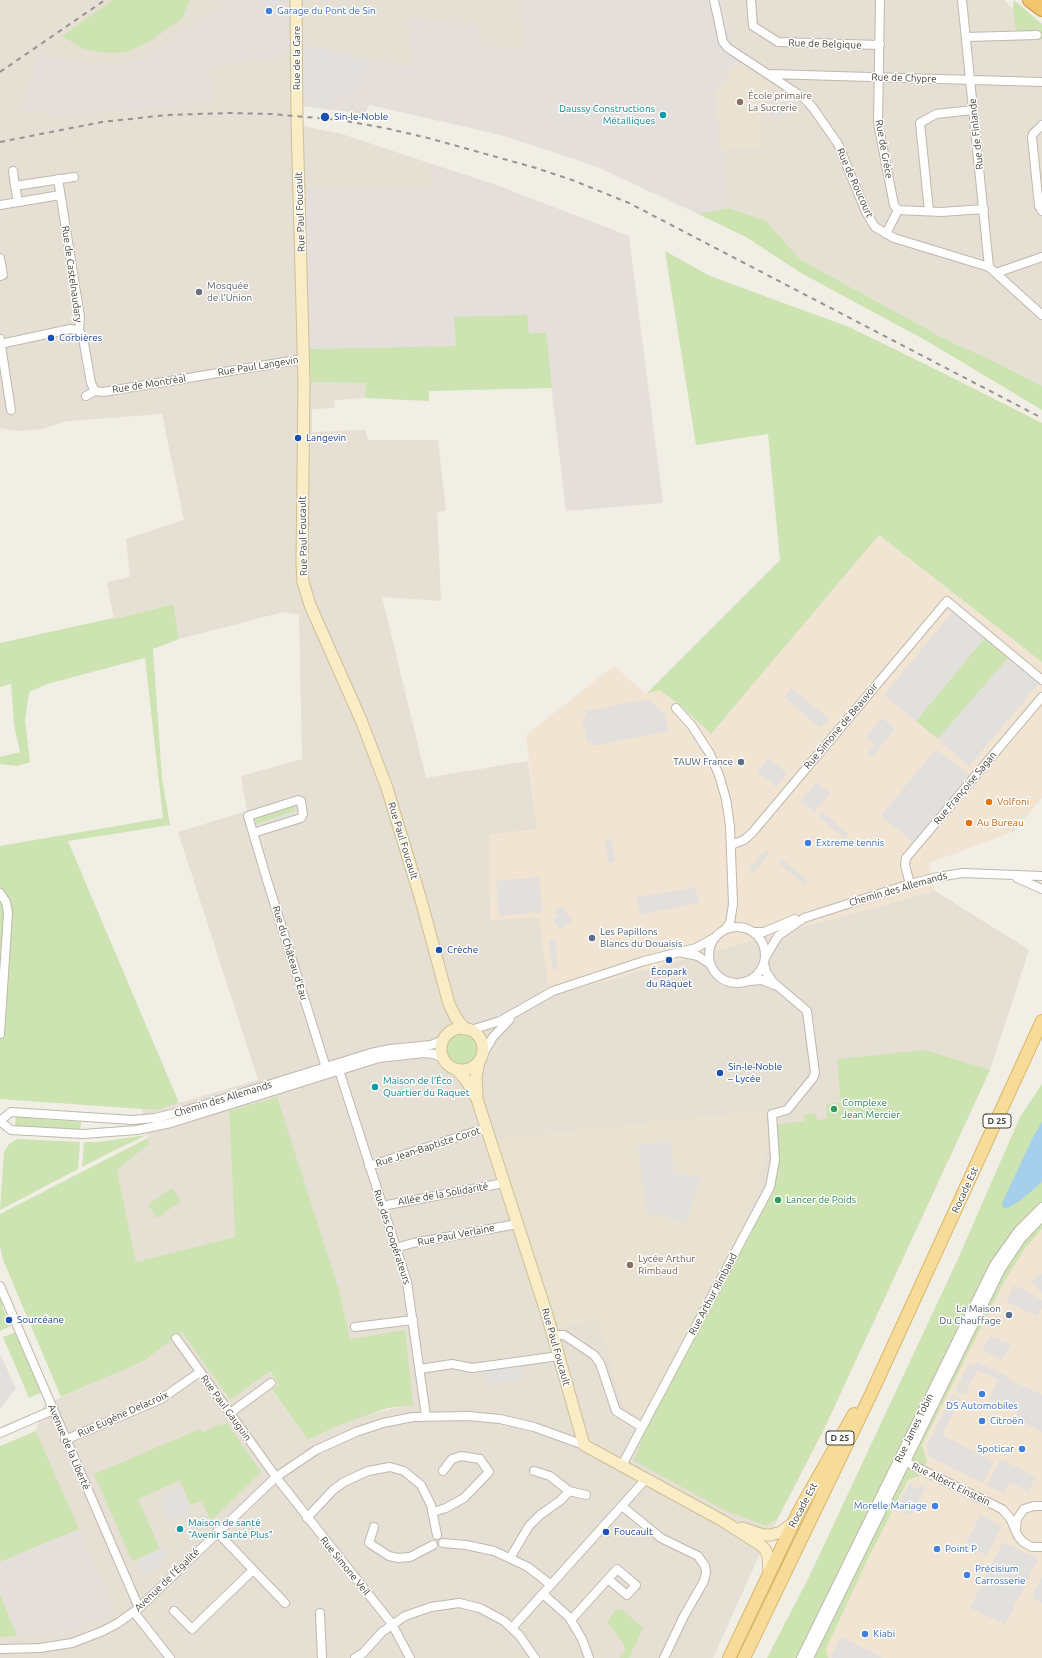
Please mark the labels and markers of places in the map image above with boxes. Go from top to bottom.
place label: Garage du Pont de Sin [277,5,376,17]
marker: Garage du Pont de Sin [264,6,274,16]
place label: École primaire La Sucrerie [748,90,812,114]
marker: École primaire La Sucrerie [735,97,745,107]
place label: Daussy Constructions Métalliques [559,103,655,126]
marker: Daussy Constructions Métalliques [658,110,668,120]
marker: Sin-le-Noble [319,111,331,123]
place label: Sin-le-Noble [334,111,388,123]
place label: Mosquée de l'Union [207,280,252,304]
marker: Mosquée de l'Union [194,287,204,297]
place label: Corbières [59,332,102,344]
marker: Corbières [46,333,56,343]
place label: Langevin [306,432,346,444]
marker: Langevin [293,433,303,443]
place label: TAUW France [673,756,733,768]
marker: TAUW France [736,757,746,767]
place label: Volfoni [997,796,1029,808]
marker: Volfoni [984,797,994,807]
place label: Au Bureau [977,817,1024,829]
marker: Au Bureau [964,818,974,828]
place label: Extreme tennis [816,837,884,849]
marker: Extreme tennis [803,838,813,848]
place label: Les Papillons Blancs du Douaisis [600,926,682,950]
marker: Les Papillons Blancs du Douaisis [587,933,597,943]
place label: Crèche [447,944,478,956]
marker: Crèche [434,945,444,955]
marker: Écopark du Râquet [664,955,674,965]
place label: Écopark du Râquet [646,966,692,990]
place label: Sin-le-Noble – Lycée [728,1061,782,1084]
marker: Sin-le-Noble – Lycée [715,1068,725,1078]
place label: Maison de l'Éco Quartier du Raquet [383,1075,470,1098]
marker: Maison de l'Éco Quartier du Raquet [370,1082,380,1092]
place label: Complexe Jean Mercier [842,1097,900,1120]
marker: Complexe Jean Mercier [829,1104,839,1114]
place label: Lancer de Poids [786,1194,856,1206]
marker: Lancer de Poids [773,1195,783,1205]
place label: Lycée Arthur Rimbaud [638,1253,695,1276]
marker: Lycée Arthur Rimbaud [625,1260,635,1270]
place label: La Maison Du Chauffage [939,1303,1001,1326]
marker: La Maison Du Chauffage [1004,1310,1014,1320]
place label: Sourcéane [17,1314,64,1326]
marker: Sourcéane [4,1315,14,1325]
marker: DS Automobiles [977,1389,987,1399]
place label: DS Automobiles [946,1400,1018,1412]
place label: Citroën [990,1415,1023,1427]
marker: Citroën [977,1416,987,1426]
place label: Spoticar [977,1443,1014,1455]
marker: Spoticar [1017,1444,1027,1454]
place label: Morelle Mariage [854,1500,927,1512]
marker: Morelle Mariage [930,1501,940,1511]
place label: Maison de santé "Avenir Santé Plus" [188,1517,273,1540]
marker: Maison de santé "Avenir Santé Plus" [175,1524,185,1534]
place label: Foucault [614,1526,653,1538]
marker: Foucault [601,1527,611,1537]
place label: Point P [945,1543,977,1555]
marker: Point P [932,1544,942,1554]
place label: Précisium Carrosserie [975,1563,1026,1586]
marker: Précisium Carrosserie [962,1570,972,1580]
place label: Kiabi [873,1628,895,1640]
marker: Kiabi [860,1629,870,1639]

